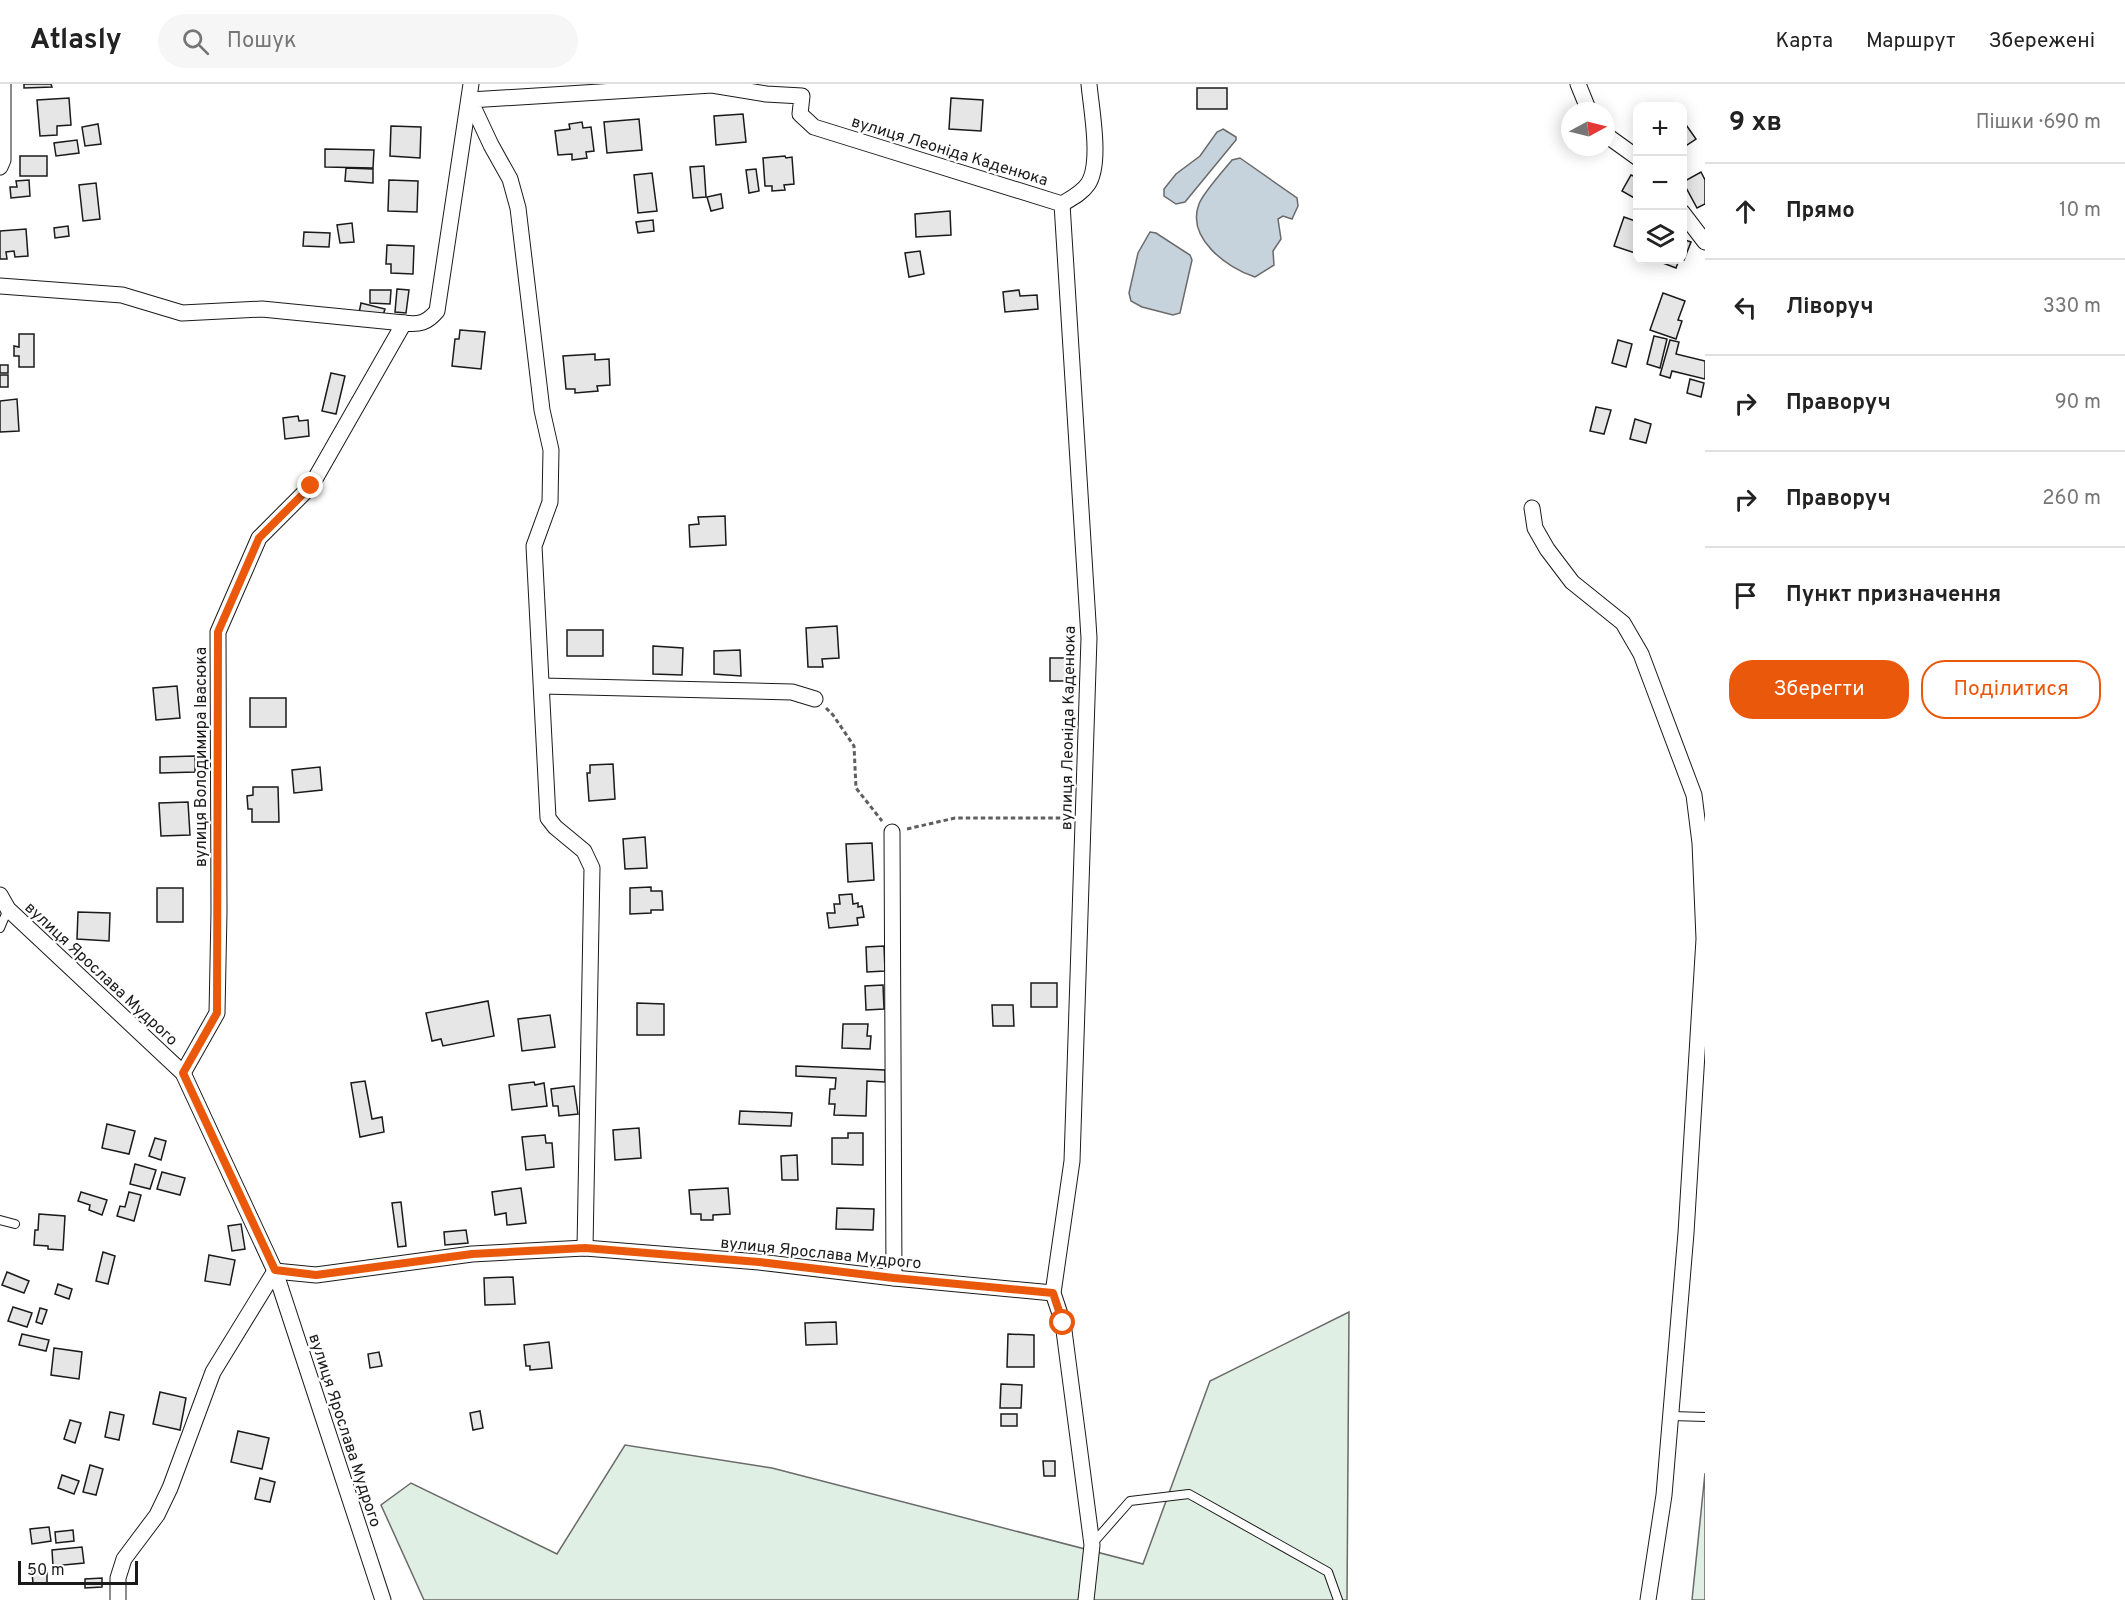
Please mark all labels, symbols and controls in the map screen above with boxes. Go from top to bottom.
search box [158,14,578,68]
text: Atlasly [30,23,122,59]
icon: search [179,25,212,58]
text: Пошук [227,28,297,55]
text: Карта [1776,28,1833,55]
text: Маршрут [1866,28,1955,55]
text: Збережені [1988,28,2095,55]
north arrow [1561,102,1615,156]
map controls [1633,102,1687,264]
button: + [1633,102,1687,156]
text: 9 хв [1729,107,1782,140]
text: Пішки · 690 m [1976,110,2101,136]
street label: вулиця Леоніда Каденюка [849,112,1050,191]
button: − [1633,156,1687,210]
icon: ahead [1729,195,1762,228]
text: Прямо [1786,198,1855,225]
text: 10 m [2059,198,2101,224]
button: layers [1633,210,1687,264]
icon: left [1729,291,1762,324]
text: Ліворуч [1786,294,1874,321]
text: 330 m [2043,294,2101,320]
icon: right [1729,387,1762,420]
text: Праворуч [1786,390,1891,417]
text: 90 m [2055,390,2101,416]
route end [297,472,323,498]
icon: right [1729,483,1762,516]
text: Праворуч [1786,486,1891,513]
text: 260 m [2042,486,2101,512]
icon: arrive [1729,579,1762,612]
text: Пункт призначення [1786,582,2001,609]
street label: вулиця Леоніда Каденюка [1057,626,1081,830]
street label: вулиця Володимира Івасюка [192,647,212,867]
button: Зберегти [1729,660,1909,719]
button: Поділитися [1921,660,2101,719]
street label: вулиця Ярослава Мудрого [20,898,181,1051]
street label: вулиця Ярослава Мудрого [719,1233,922,1274]
route start [1049,1309,1075,1335]
street label: вулиця Ярослава Мудрого [303,1331,385,1530]
scale bar [18,1558,138,1586]
text: 50 m [27,1561,65,1581]

